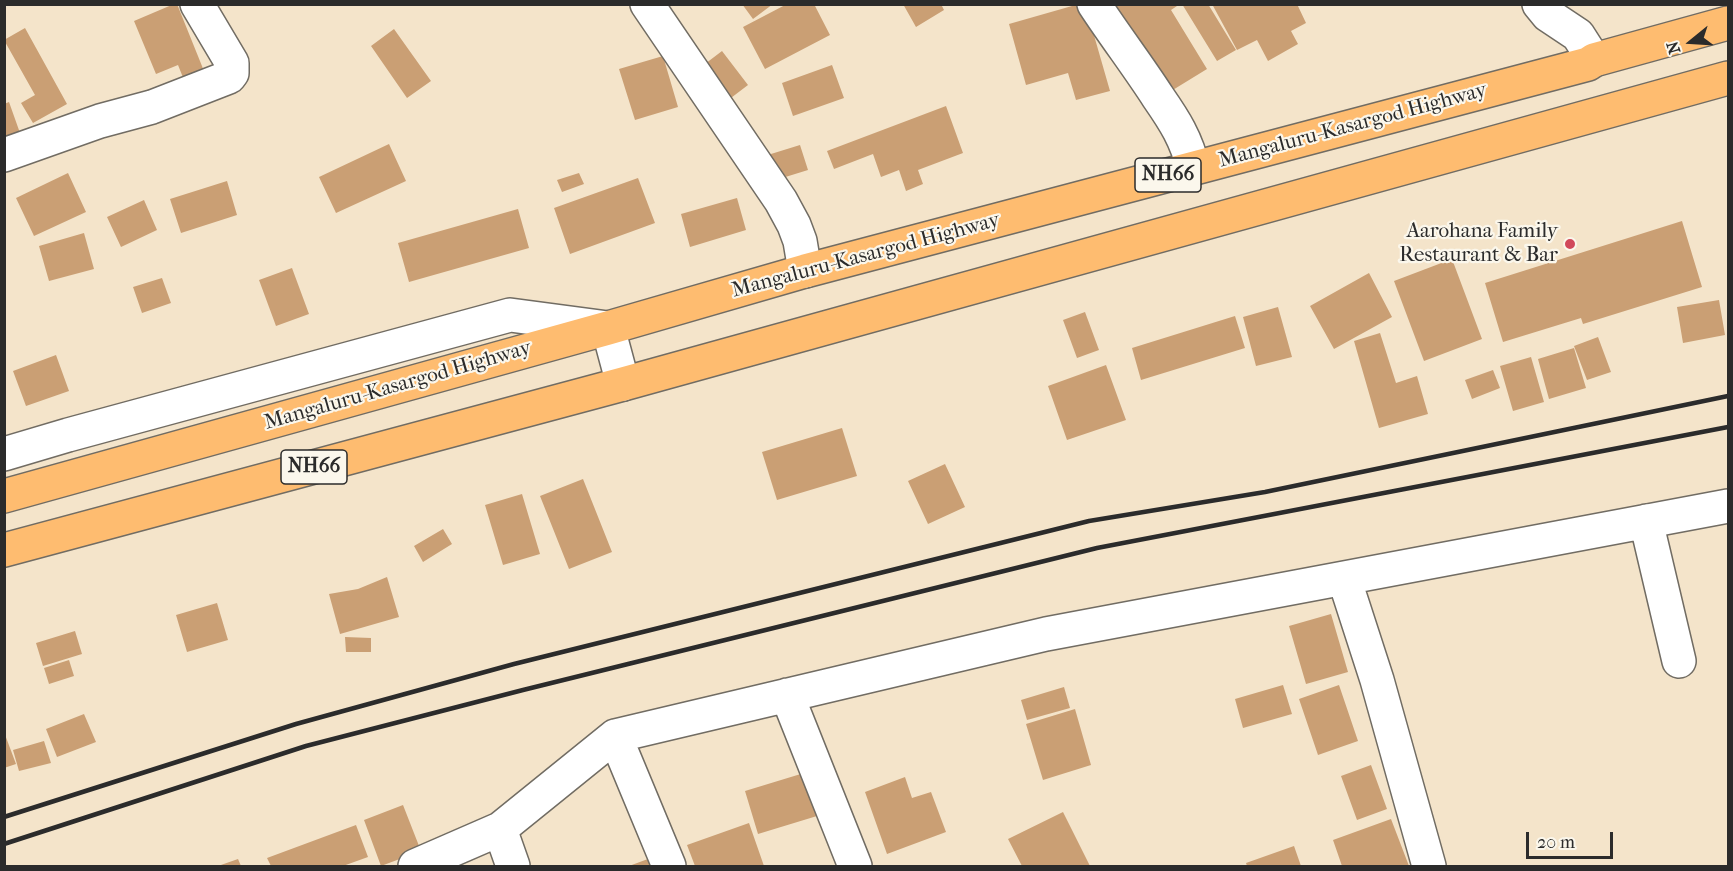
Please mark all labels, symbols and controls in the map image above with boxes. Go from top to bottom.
north arrow [1661,12,1721,72]
text: N [1662,39,1684,56]
street label: Mangaluru-Kasargod Highway [1216,78,1490,174]
road number: NH66 [1135,158,1201,192]
street label: Mangaluru-Kasargod Highway [729,208,1003,304]
place label: Aarohana Family Restaurant & Bar [1399,219,1558,269]
marker: Aarohana Family Restaurant & Bar [1563,237,1577,251]
street label: Mangaluru-Kasargod Highway [262,336,534,436]
road number: NH66 [281,450,347,484]
scale bar [1529,820,1616,858]
text: 20 m [1537,832,1575,853]

